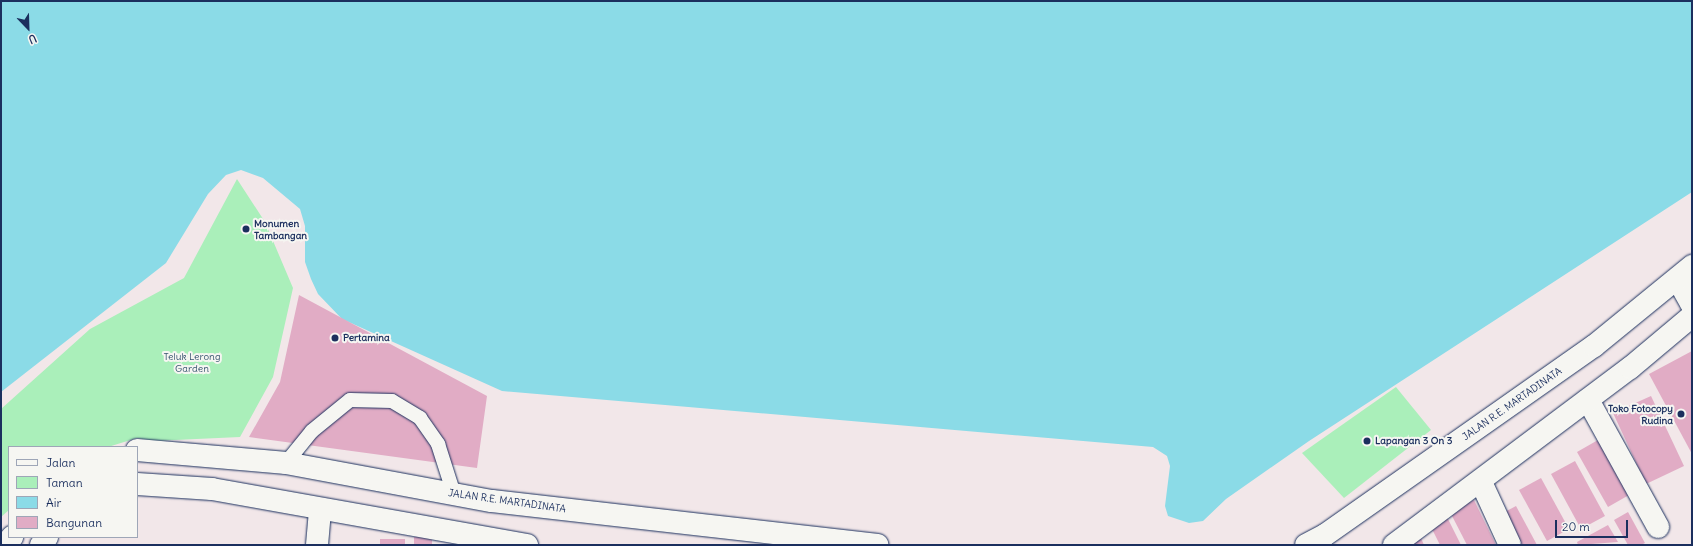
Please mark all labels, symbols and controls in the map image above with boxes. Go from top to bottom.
north arrow [8,8,48,48]
text: U [27,31,39,47]
place label: Monumen Tambangan [254,217,307,240]
marker: Monumen Tambangan [241,224,251,234]
place label: Pertamina [343,332,390,344]
marker: Pertamina [330,333,340,343]
park label: Teluk Lerong Garden [164,350,220,374]
street label: JALAN R.E. MARTADINATA [1460,365,1564,443]
place label: Toko Fotocopy Rudina [1608,402,1673,426]
marker: Toko Fotocopy Rudina [1676,409,1686,419]
place label: Lapangan 3 On 3 [1375,435,1452,447]
marker: Lapangan 3 On 3 [1362,436,1372,446]
legend [8,446,138,538]
text: Jalan [46,455,75,470]
text: Taman [46,475,83,490]
street label: JALAN R.E. MARTADINATA [447,487,567,515]
text: Air [46,495,61,510]
scale bar [1557,512,1630,538]
text: Bangunan [46,515,102,530]
text: 20 m [1562,519,1590,534]

